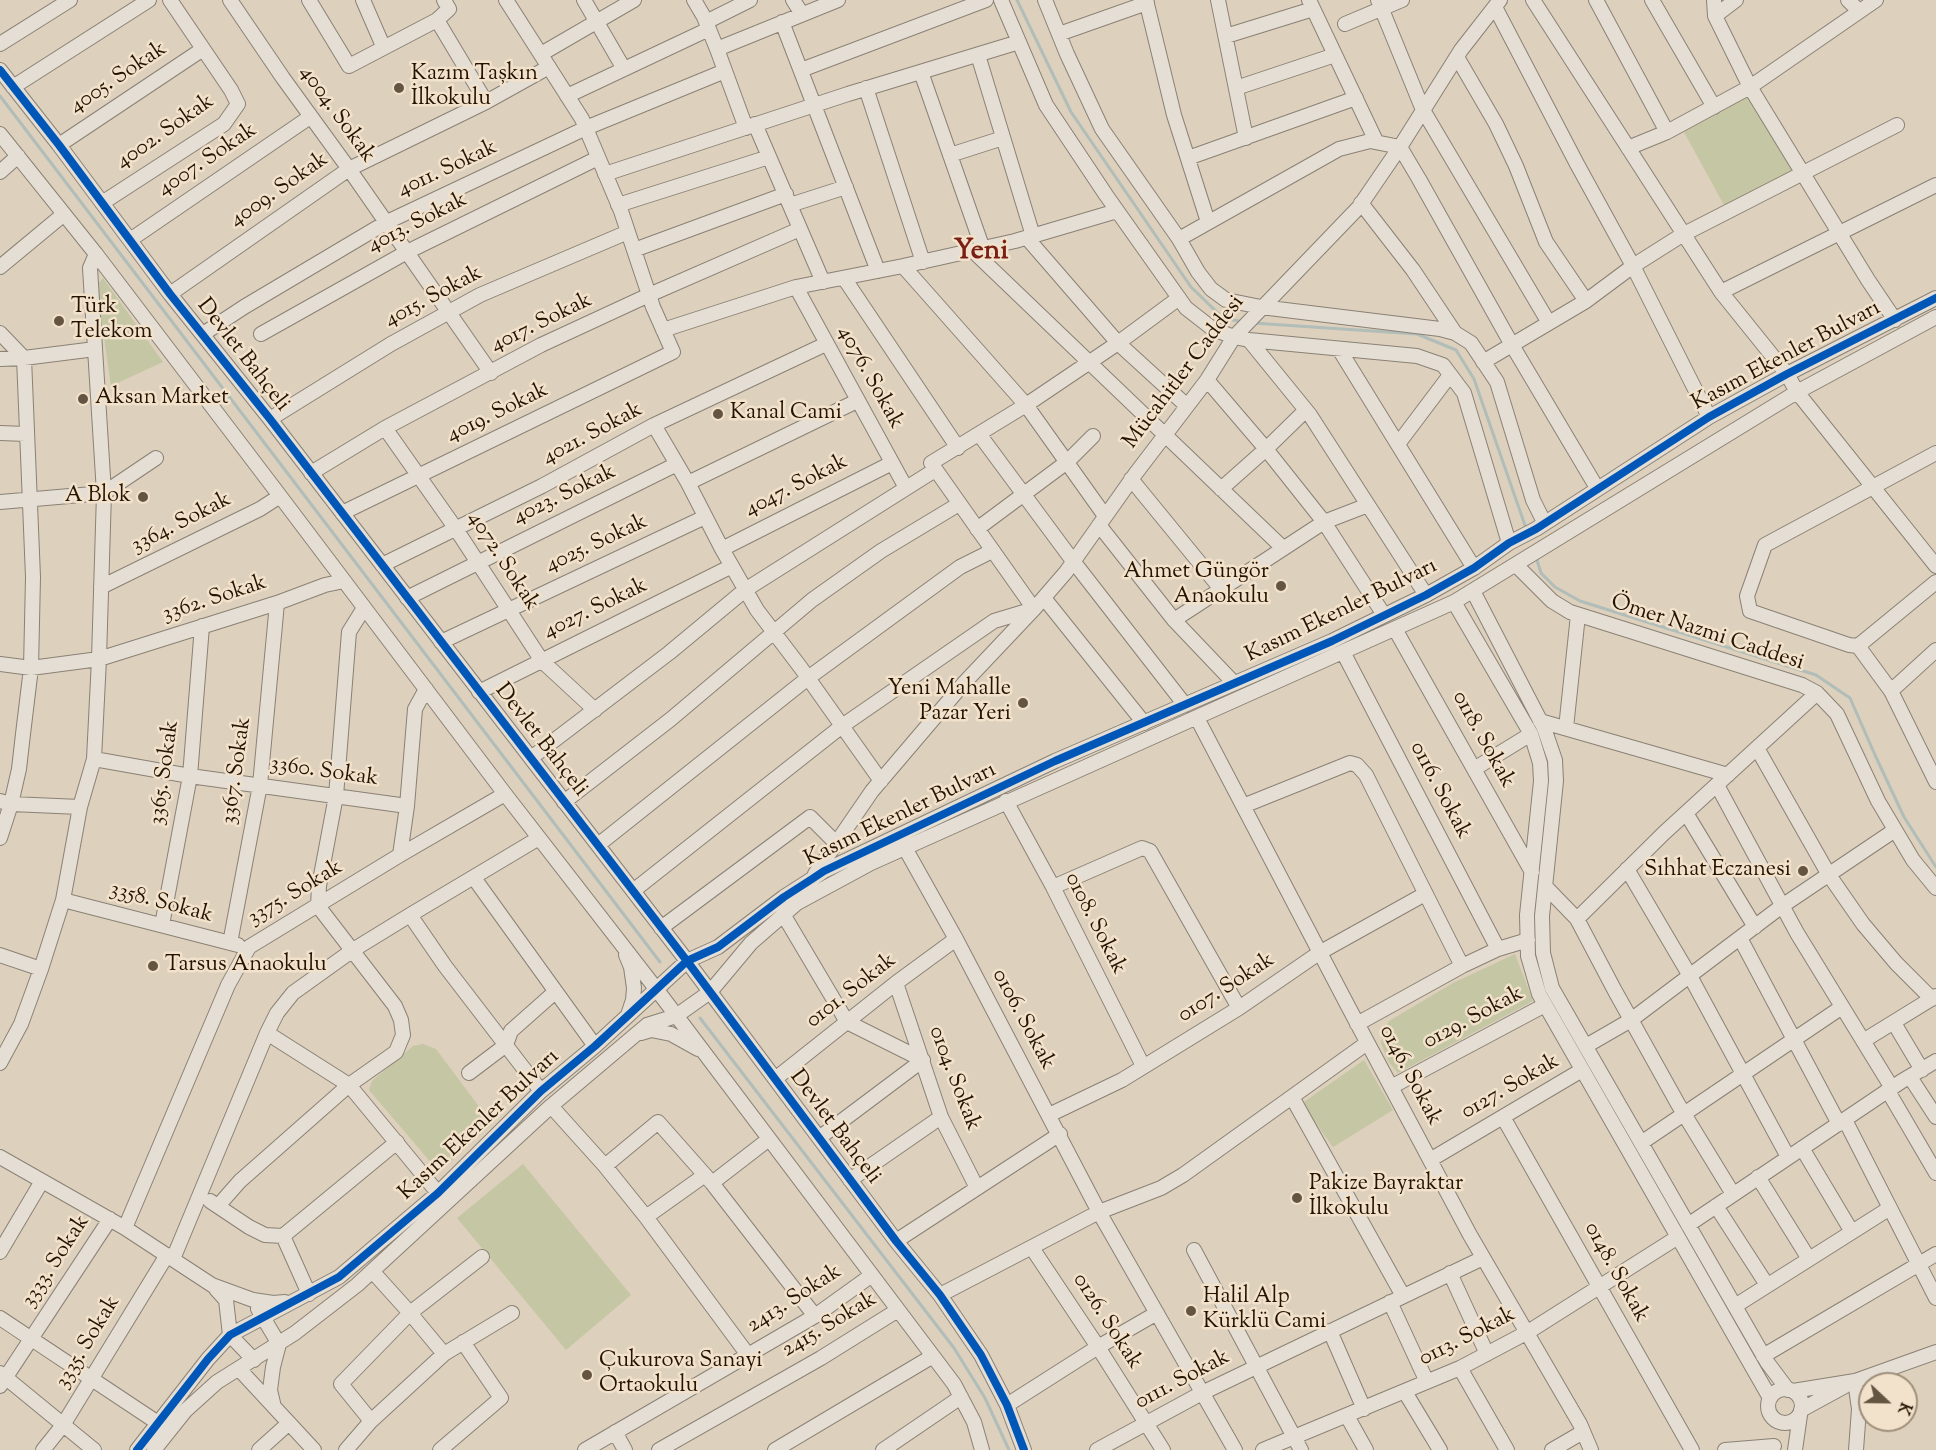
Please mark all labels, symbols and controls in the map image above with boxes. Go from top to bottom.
street label: 4005. Sokak [66,37,172,121]
street label: 4004. Sokak [292,61,380,169]
place label: Kazım Taşkın İlkokulu [411,62,538,113]
marker: Kazım Taşkın İlkokulu [392,81,406,95]
street label: 4002. Sokak [112,90,220,176]
street label: 4007. Sokak [154,118,262,204]
street label: 4011. Sokak [394,135,502,205]
street label: 4009. Sokak [226,147,334,235]
street label: 4013. Sokak [364,188,472,260]
district label: Yeni [954,236,1008,270]
street label: 4015. Sokak [381,261,487,335]
street label: 4017. Sokak [487,288,597,360]
street label: Mücahitler Caddesi [1119,291,1251,455]
street label: Devlet Bahçeli [190,294,294,418]
place label: Türk Telekom [71,295,153,346]
street label: Kasım Ekenler Bulvarı [1688,296,1886,418]
marker: Türk Telekom [52,314,66,328]
street label: 4076. Sokak [830,322,908,434]
street label: 4019. Sokak [443,378,553,450]
place label: Aksan Market [95,386,229,412]
marker: Aksan Market [76,392,90,406]
street label: 4021. Sokak [538,398,648,472]
place label: Kanal Cami [730,401,842,427]
marker: Kanal Cami [711,407,725,421]
street label: 4047. Sokak [741,450,853,524]
street label: 4023. Sokak [509,460,621,532]
place label: A Blok [65,484,131,510]
street label: 3364. Sokak [128,488,236,560]
marker: A Blok [136,490,150,504]
street label: 4072. Sokak [460,507,544,617]
street label: 4025. Sokak [542,510,652,580]
street label: Kasım Ekenler Bulvarı [1242,554,1442,670]
place label: Ahmet Güngör Anaokulu [1124,560,1269,612]
street label: 3362. Sokak [160,571,270,629]
street label: 4027. Sokak [540,574,652,646]
marker: Ahmet Güngör Anaokulu [1274,579,1288,593]
street label: Ömer Nazmi Caddesi [1607,590,1807,678]
place label: Yeni Mahalle Pazar Yeri [888,677,1011,728]
street label: Devlet Bahçeli [488,679,592,803]
street label: 0118. Sokak [1445,687,1519,793]
marker: Yeni Mahalle Pazar Yeri [1016,696,1030,710]
street label: 3367. Sokak [217,716,259,826]
street label: 3365. Sokak [146,719,186,827]
street label: 0116. Sokak [1402,738,1476,844]
street label: 3360. Sokak [268,752,380,794]
street label: Kasım Ekenler Bulvarı [801,758,1001,874]
street label: 3375. Sokak [244,855,348,933]
place label: Sıhhat Eczanesi [1644,858,1791,884]
marker: Sıhhat Eczanesi [1796,864,1810,878]
street label: 0108. Sokak [1057,869,1131,979]
street label: 3358. Sokak [107,878,215,930]
street label: 0107. Sokak [1174,948,1280,1030]
street label: 0101. Sokak [802,949,902,1035]
place label: Tarsus Anaokulu [165,953,327,979]
marker: Tarsus Anaokulu [146,959,160,973]
street label: 0106. Sokak [984,965,1060,1075]
street label: 0129. Sokak [1420,982,1528,1056]
street label: 0146. Sokak [1372,1021,1446,1131]
street label: 0104. Sokak [921,1023,985,1135]
street label: Kasım Ekenler Bulvarı [394,1045,566,1207]
street label: 0127. Sokak [1457,1049,1565,1127]
street label: Devlet Bahçeli [782,1066,886,1190]
place label: Pakize Bayraktar İlkokulu [1309,1172,1463,1224]
marker: Pakize Bayraktar İlkokulu [1290,1191,1304,1205]
street label: 3333. Sokak [17,1211,97,1313]
street label: 0148. Sokak [1577,1218,1653,1328]
street label: 2413. Sokak [743,1260,847,1340]
street label: 0126. Sokak [1065,1269,1147,1375]
place label: Halil Alp Kürklü Cami [1203,1285,1326,1336]
street label: 2415. Sokak [778,1287,882,1365]
street label: 3335. Sokak [51,1292,127,1394]
street label: 0113. Sokak [1415,1302,1521,1374]
marker: Halil Alp Kürklü Cami [1184,1304,1198,1318]
street label: 0111. Sokak [1131,1345,1235,1417]
place label: Çukurova Sanayi Ortaokulu [599,1349,763,1400]
marker: Çukurova Sanayi Ortaokulu [580,1368,594,1382]
north arrow [1858,1372,1918,1432]
text: K [1890,1398,1916,1418]

